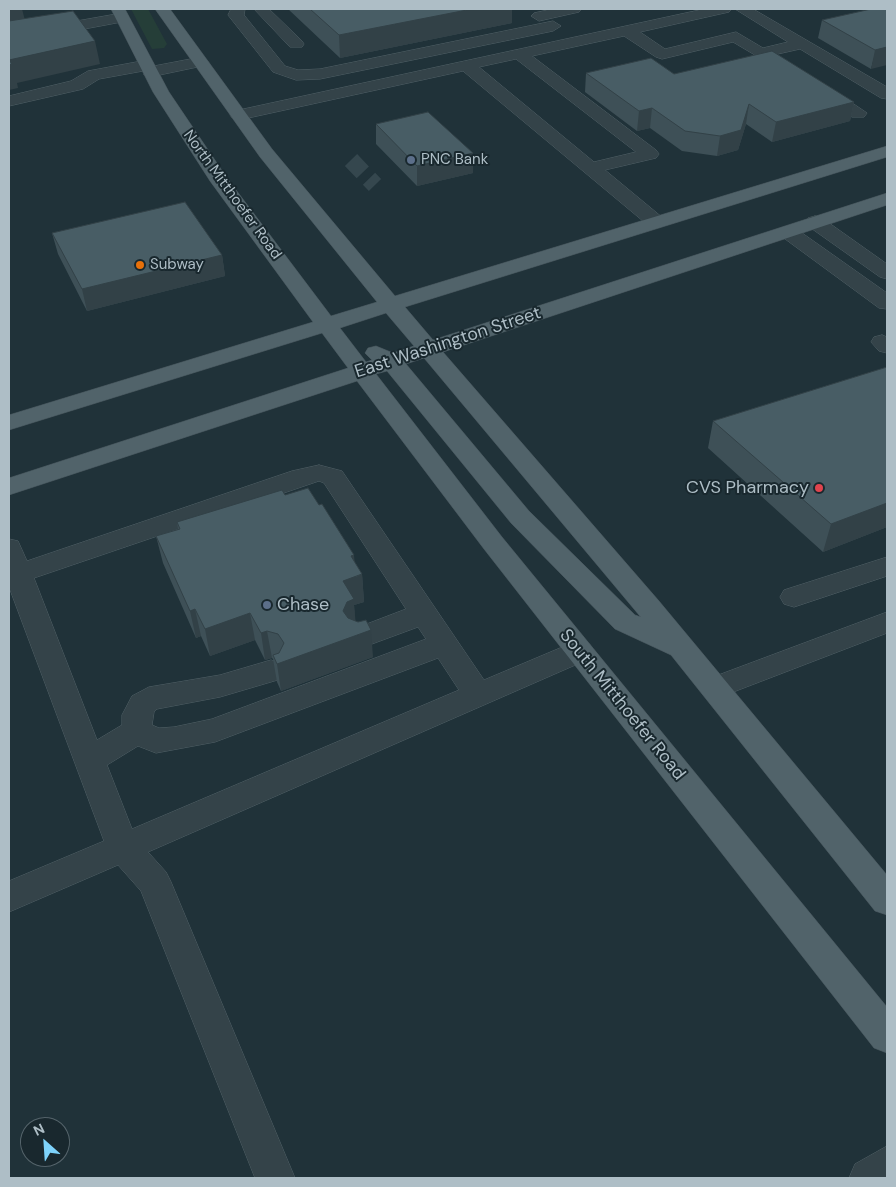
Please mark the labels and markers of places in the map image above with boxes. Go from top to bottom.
place label: PNC Bank [421,151,488,169]
marker: PNC Bank [405,154,417,166]
place label: Subway [150,256,204,274]
marker: Subway [134,259,146,271]
place label: CVS Pharmacy [686,477,809,499]
marker: CVS Pharmacy [813,482,825,494]
place label: Chase [277,594,329,616]
marker: Chase [261,599,273,611]

